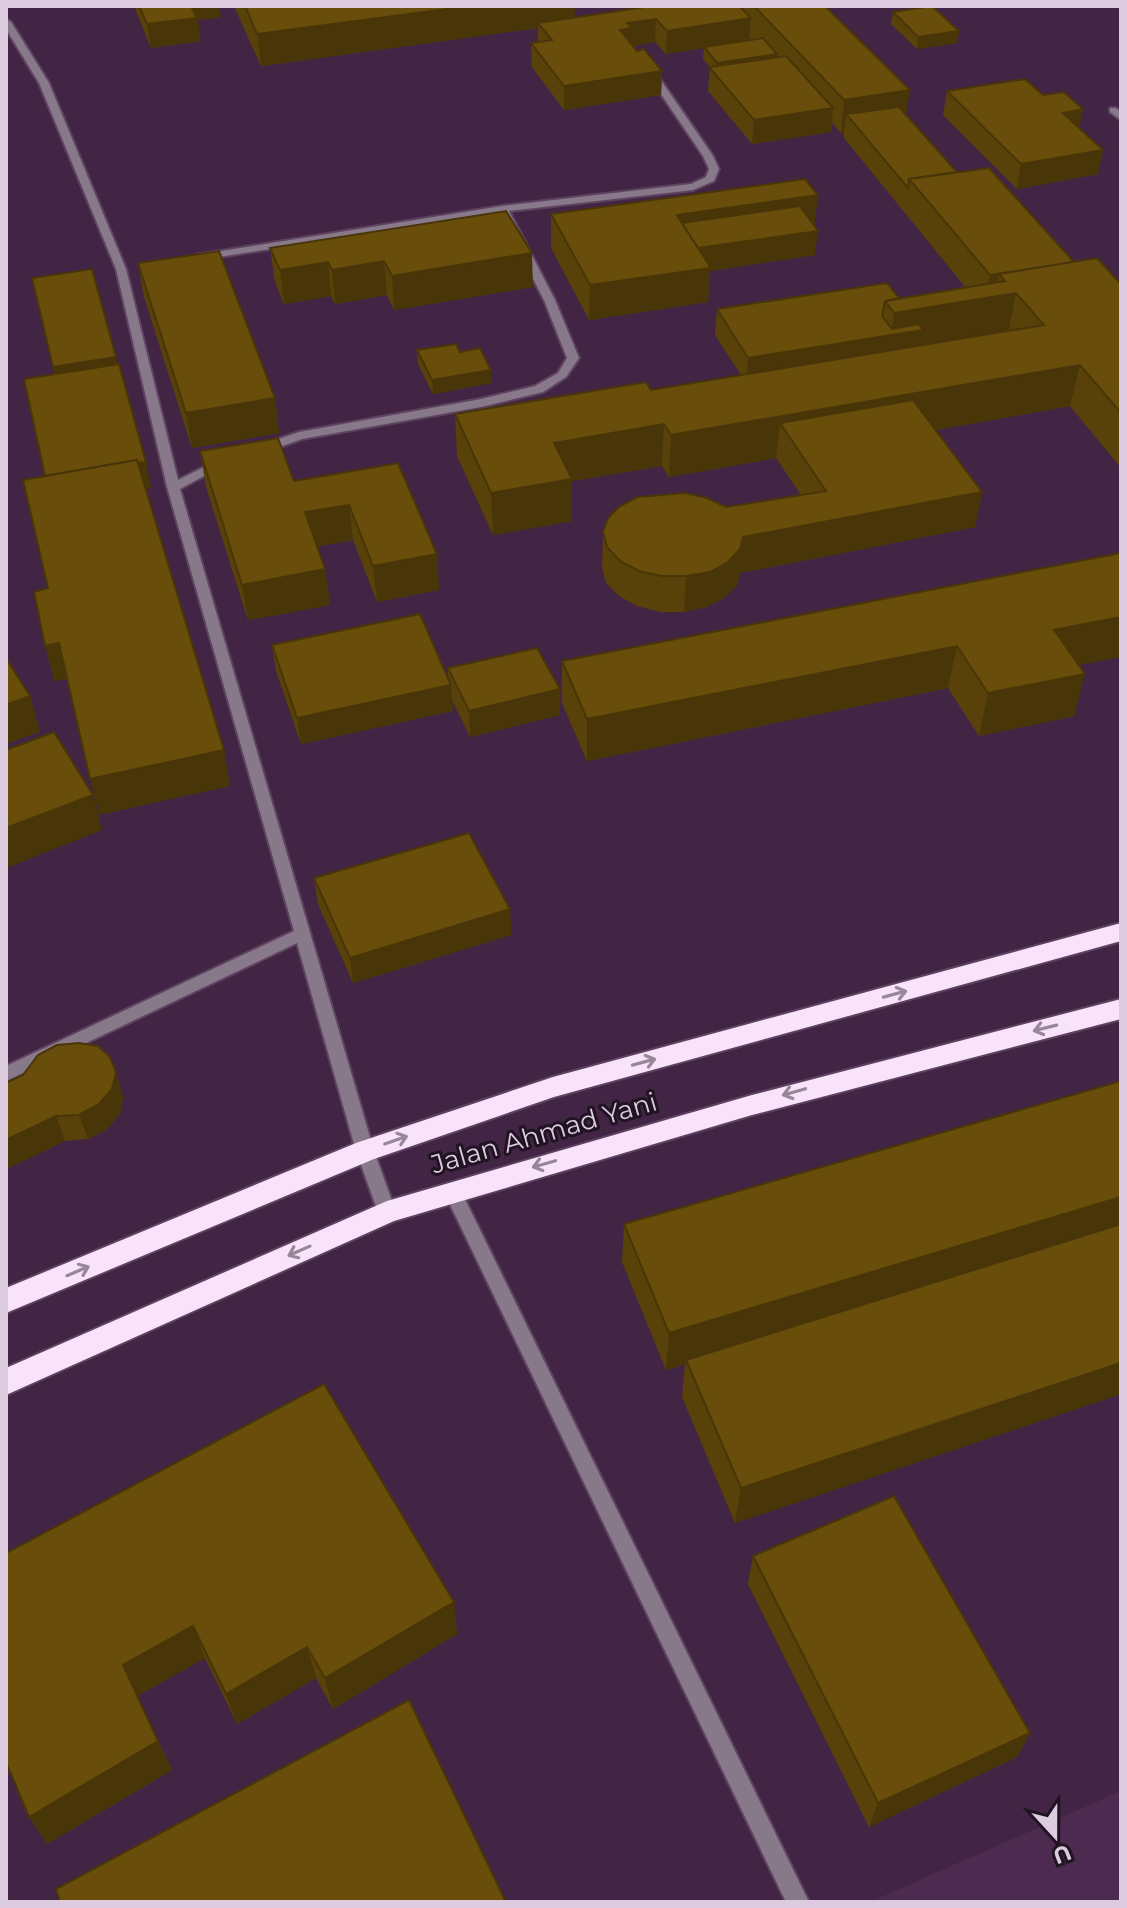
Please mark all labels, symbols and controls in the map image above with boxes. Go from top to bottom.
one-way arrow [881,986,907,1001]
one-way arrow [1033,1021,1059,1036]
one-way arrow [631,1054,657,1069]
street label: Jalan Ahmad Yani [426,1085,661,1181]
one-way arrow [781,1086,807,1101]
one-way arrow [383,1132,408,1147]
one-way arrow [531,1157,557,1172]
one-way arrow [287,1244,312,1259]
one-way arrow [65,1263,90,1277]
north arrow [1015,1796,1095,1876]
text: U [1049,1838,1075,1870]

